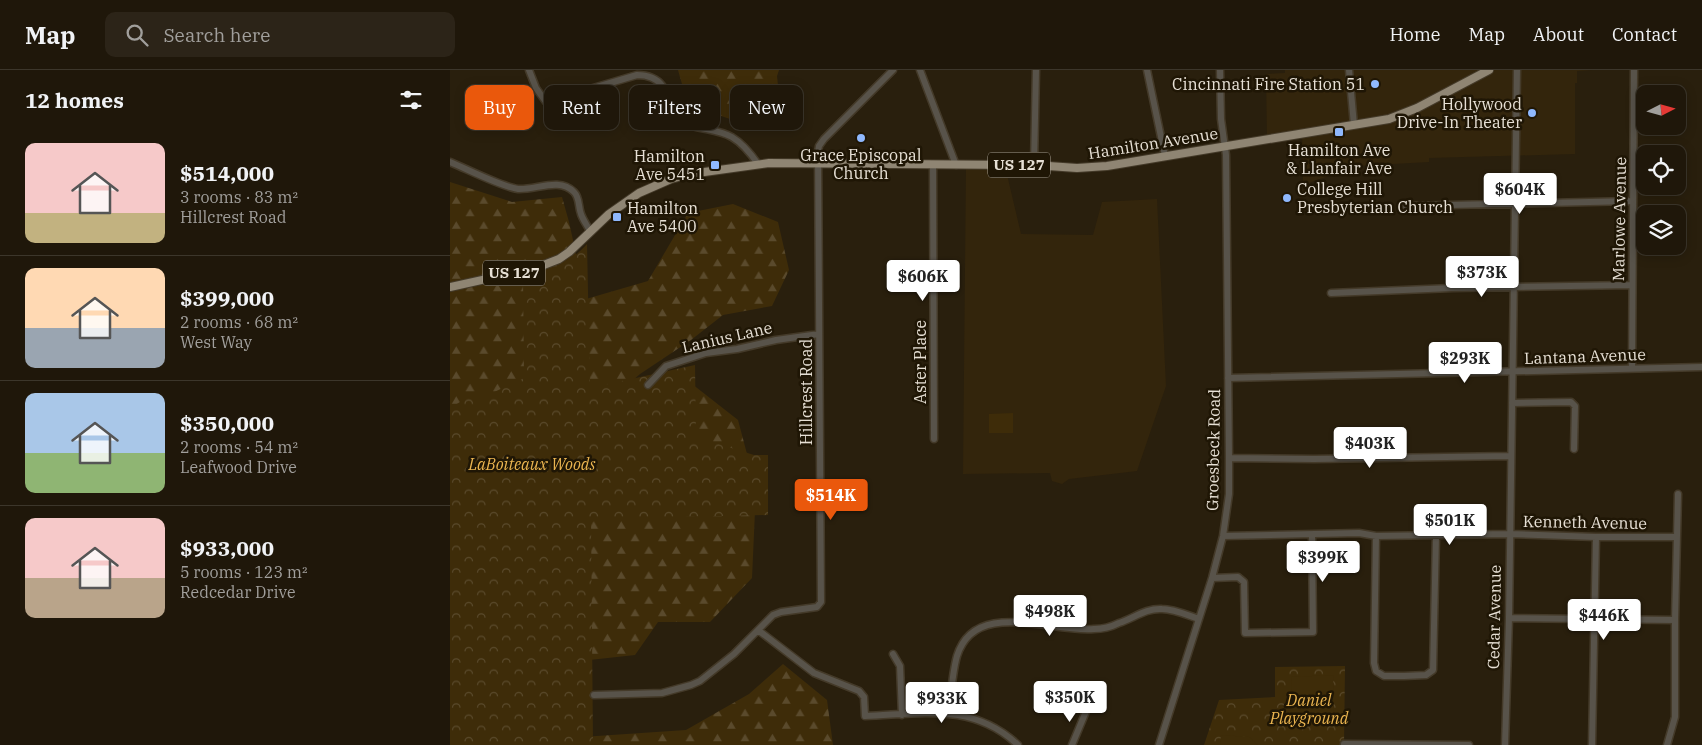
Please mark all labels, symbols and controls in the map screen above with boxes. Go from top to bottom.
search box [105,12,455,57]
text: Map [25,19,75,51]
icon: search [123,21,151,49]
text: Search here [163,23,270,47]
text: Home [1389,23,1441,46]
text: Map [1469,23,1505,46]
text: About [1533,23,1584,46]
text: Contact [1612,23,1677,46]
place label: Cincinnati Fire Station 51 [1172,74,1365,94]
marker: Cincinnati Fire Station 51 [1369,78,1381,90]
chip: Buy [465,85,534,130]
chip: Rent [544,85,619,130]
chip: Filters [629,85,720,130]
chip: New [730,85,803,130]
north arrow [1636,85,1686,135]
map controls [1636,85,1686,255]
text: 12 homes [25,86,124,114]
icon: filters [397,86,425,114]
place label: Hollywood Drive-In Theater [1397,94,1522,132]
marker: Hollywood Drive-In Theater [1526,107,1538,119]
street label: Hamilton Avenue [1087,123,1219,163]
marker: Hamilton Ave & Llanfair Ave [1333,126,1345,138]
marker: Grace Episcopal Church [855,132,867,144]
place label: Hamilton Ave & Llanfair Ave [1286,140,1392,178]
place label: Grace Episcopal Church [800,145,922,183]
button: locate [1636,145,1686,195]
place label: Hamilton Ave 5451 [634,146,705,184]
road number: US 127 [988,152,1050,178]
street label: Marlowe Avenue [1608,157,1630,281]
text: $514,000 [180,159,274,187]
marker: Hamilton Ave 5451 [709,159,721,171]
icon: home [65,163,125,223]
pin: $604K [1485,172,1555,215]
place label: College Hill Presbyterian Church [1297,179,1453,217]
text: $604K [1495,179,1545,199]
text: 3 rooms · 83 m² [180,187,298,207]
marker: College Hill Presbyterian Church [1281,192,1293,204]
place label: Hamilton Ave 5400 [627,198,698,236]
button: layers [1636,205,1686,255]
text: Hillcrest Road [180,207,286,227]
marker: Hamilton Ave 5400 [611,211,623,223]
pin: $373K [1447,256,1517,298]
road number: US 127 [483,260,545,286]
pin: $606K [888,260,958,302]
text: $373K [1457,262,1507,282]
text: $606K [898,266,948,286]
text: $399,000 [180,284,274,312]
icon: home [65,288,125,348]
text: 2 rooms · 68 m² [180,312,298,332]
street label: Lanius Lane [680,317,774,357]
street label: Aster Place [910,320,930,404]
text: West Way [180,332,252,352]
street label: Hillcrest Road [796,339,816,445]
pin: $293K [1430,342,1500,384]
street label: Lantana Avenue [1524,344,1646,368]
text: $293K [1440,348,1490,368]
street label: Groesbeck Road [1202,389,1224,511]
text: $350,000 [180,409,274,437]
icon: home [65,413,125,473]
pin: $403K [1335,426,1405,469]
text: $403K [1345,433,1395,453]
text: 2 rooms · 54 m² [180,437,298,457]
park label: LaBoiteaux Woods [468,454,596,474]
text: Leafwood Drive [180,457,297,477]
pin: $514K [796,478,866,521]
text: $514K [806,485,856,505]
pin: $501K [1415,504,1485,546]
text: $501K [1425,510,1475,530]
street label: Kenneth Avenue [1523,511,1647,533]
text: $933,000 [180,534,274,562]
icon: home [65,538,125,598]
pin: $399K [1288,540,1358,583]
text: $399K [1298,547,1348,567]
text: 5 rooms · 123 m² [180,562,308,582]
street label: Cedar Avenue [1483,565,1505,669]
text: Redcedar Drive [180,582,295,602]
pin: $498K [1015,594,1085,637]
pin: $446K [1569,598,1639,641]
text: $498K [1025,601,1075,621]
text: $446K [1579,605,1629,625]
pin: $350K [1035,680,1105,723]
pin: $933K [907,682,977,724]
text: $350K [1045,687,1095,707]
text: $933K [917,688,967,708]
park label: Daniel Playground [1269,690,1349,728]

